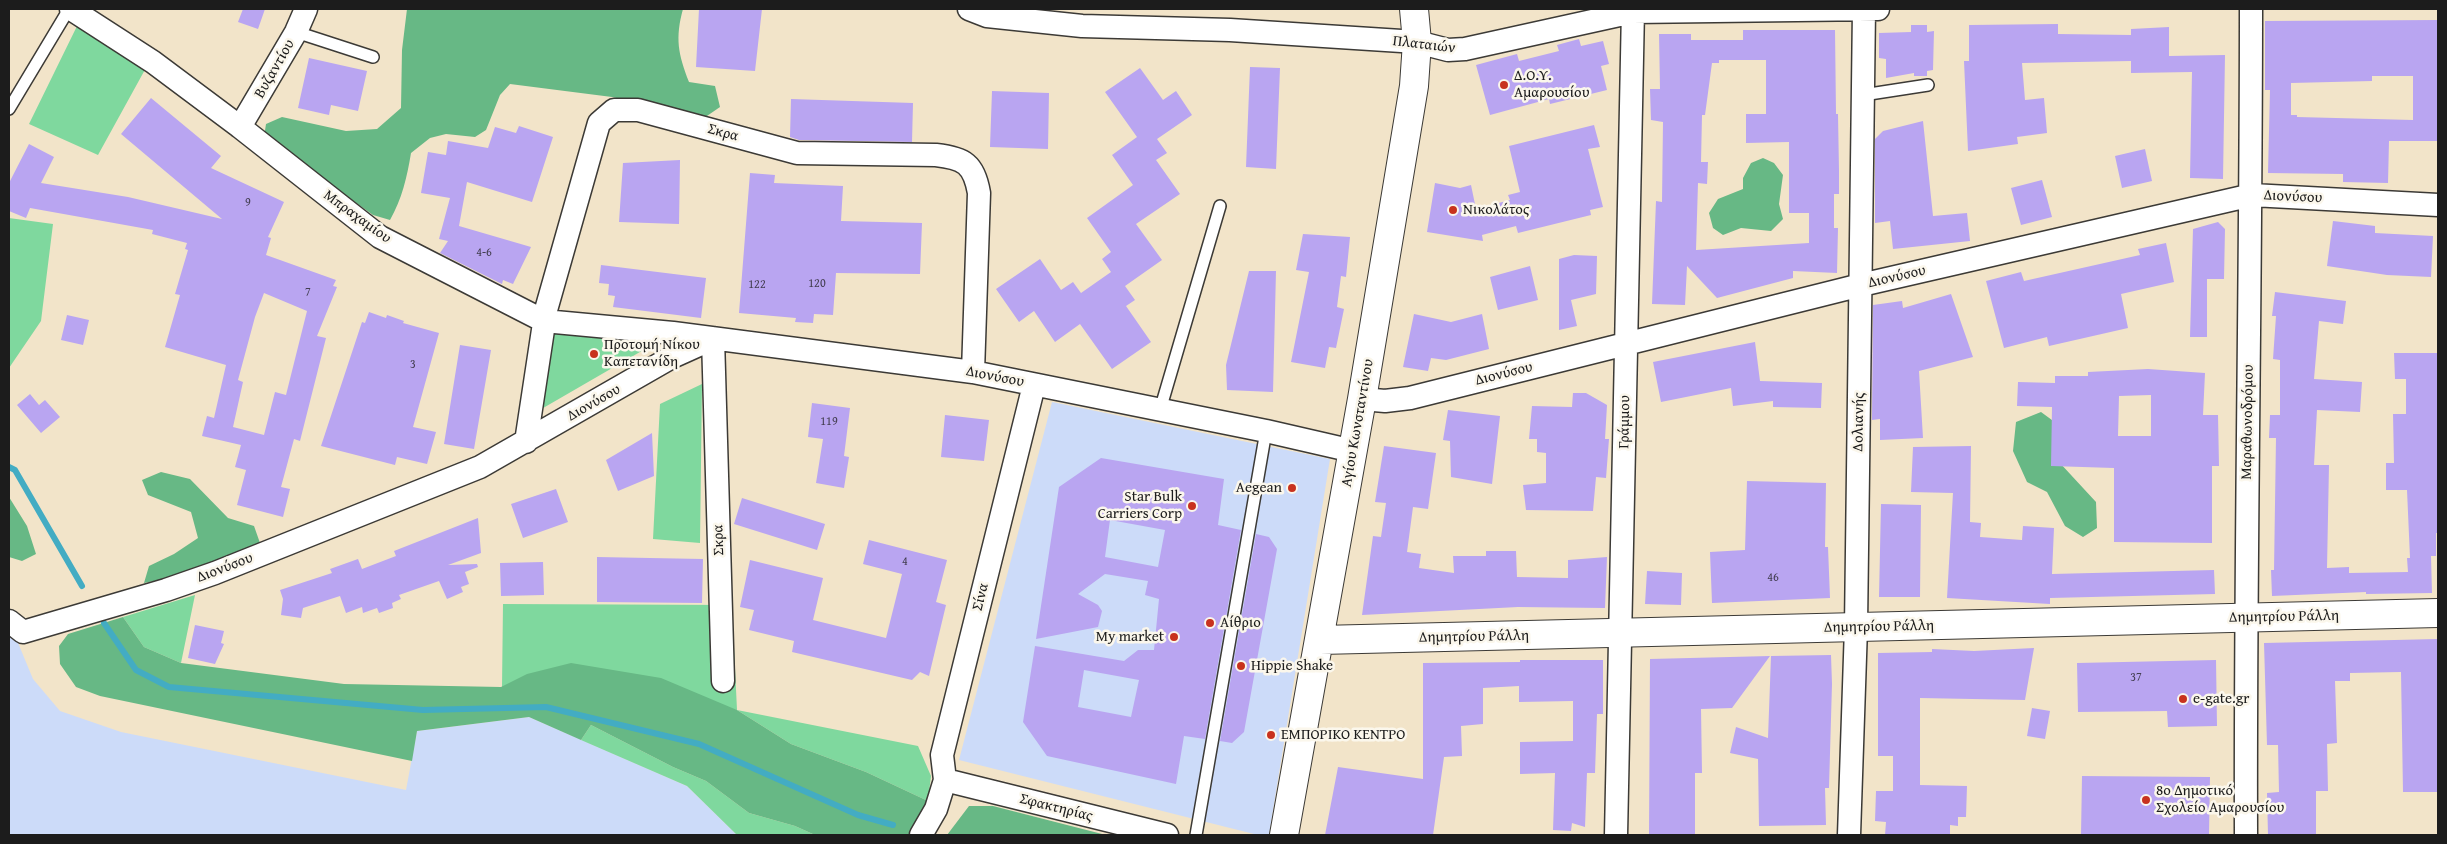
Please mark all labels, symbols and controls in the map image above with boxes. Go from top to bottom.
street label: Πλαταιών [1392,32,1456,58]
street label: Βυζαντίου [251,36,299,102]
place label: Δ.Ο.Υ. Αμαρουσίου [1514,67,1589,102]
marker: Δ.Ο.Υ. Αμαρουσίου [1498,79,1510,91]
street label: Σκρα [706,120,740,146]
street label: Μπραχαμίου [320,186,394,248]
street label: Διονύσου [2263,186,2323,208]
house number: 9 [245,196,251,210]
place label: Νικολάτος [1463,201,1529,219]
marker: Νικολάτος [1447,204,1459,216]
house number: 4-6 [476,246,492,260]
street label: Διονύσου [1866,262,1928,292]
house number: 120 [808,277,826,291]
house number: 122 [748,278,766,292]
house number: 7 [305,286,311,300]
place label: Προτομή Νίκου Καπετανίδη [604,336,700,371]
marker: Προτομή Νίκου Καπετανίδη [588,348,600,360]
house number: 3 [410,358,416,372]
street label: Αγίου Κωνσταντίνου [1338,358,1378,488]
street label: Διονύσου [1473,358,1535,390]
street label: Διονύσου [964,363,1026,391]
street label: Μαραθωνοδρόμου [2238,364,2258,480]
street label: Διονύσου [564,381,624,425]
street label: Δολιανής [1849,392,1869,452]
street label: Γράμμου [1616,395,1634,449]
house number: 119 [820,415,838,429]
place label: Aegean [1236,479,1282,497]
marker: Aegean [1286,482,1298,494]
place label: Star Bulk Carriers Corp [1098,488,1182,523]
marker: Star Bulk Carriers Corp [1186,500,1198,512]
street label: Σκρα [709,524,729,556]
street label: Διονύσου [194,549,256,587]
house number: 4 [902,555,908,569]
house number: 46 [1767,571,1779,585]
street label: Σίνα [969,581,993,613]
street label: Δημητρίου Ράλλη [2229,607,2339,627]
place label: Αίθριο [1220,614,1261,632]
marker: Αίθριο [1204,617,1216,629]
street label: Δημητρίου Ράλλη [1824,617,1934,637]
street label: Δημητρίου Ράλλη [1419,627,1529,647]
place label: My market [1096,628,1164,646]
marker: My market [1168,631,1180,643]
place label: Hippie Shake [1251,657,1333,675]
marker: Hippie Shake [1235,660,1247,672]
house number: 37 [2130,671,2142,685]
place label: e-gate.gr [2193,690,2249,708]
marker: e-gate.gr [2177,693,2189,705]
place label: ΕΜΠΟΡΙΚΟ ΚΕΝΤΡΟ [1281,726,1405,744]
marker: ΕΜΠΟΡΙΚΟ ΚΕΝΤΡΟ [1265,729,1277,741]
place label: 8ο Δημοτικό Σχολείο Αμαρουσίου [2156,782,2284,817]
street label: Σφακτηρίας [1018,790,1094,826]
marker: 8ο Δημοτικό Σχολείο Αμαρουσίου [2140,794,2152,806]

